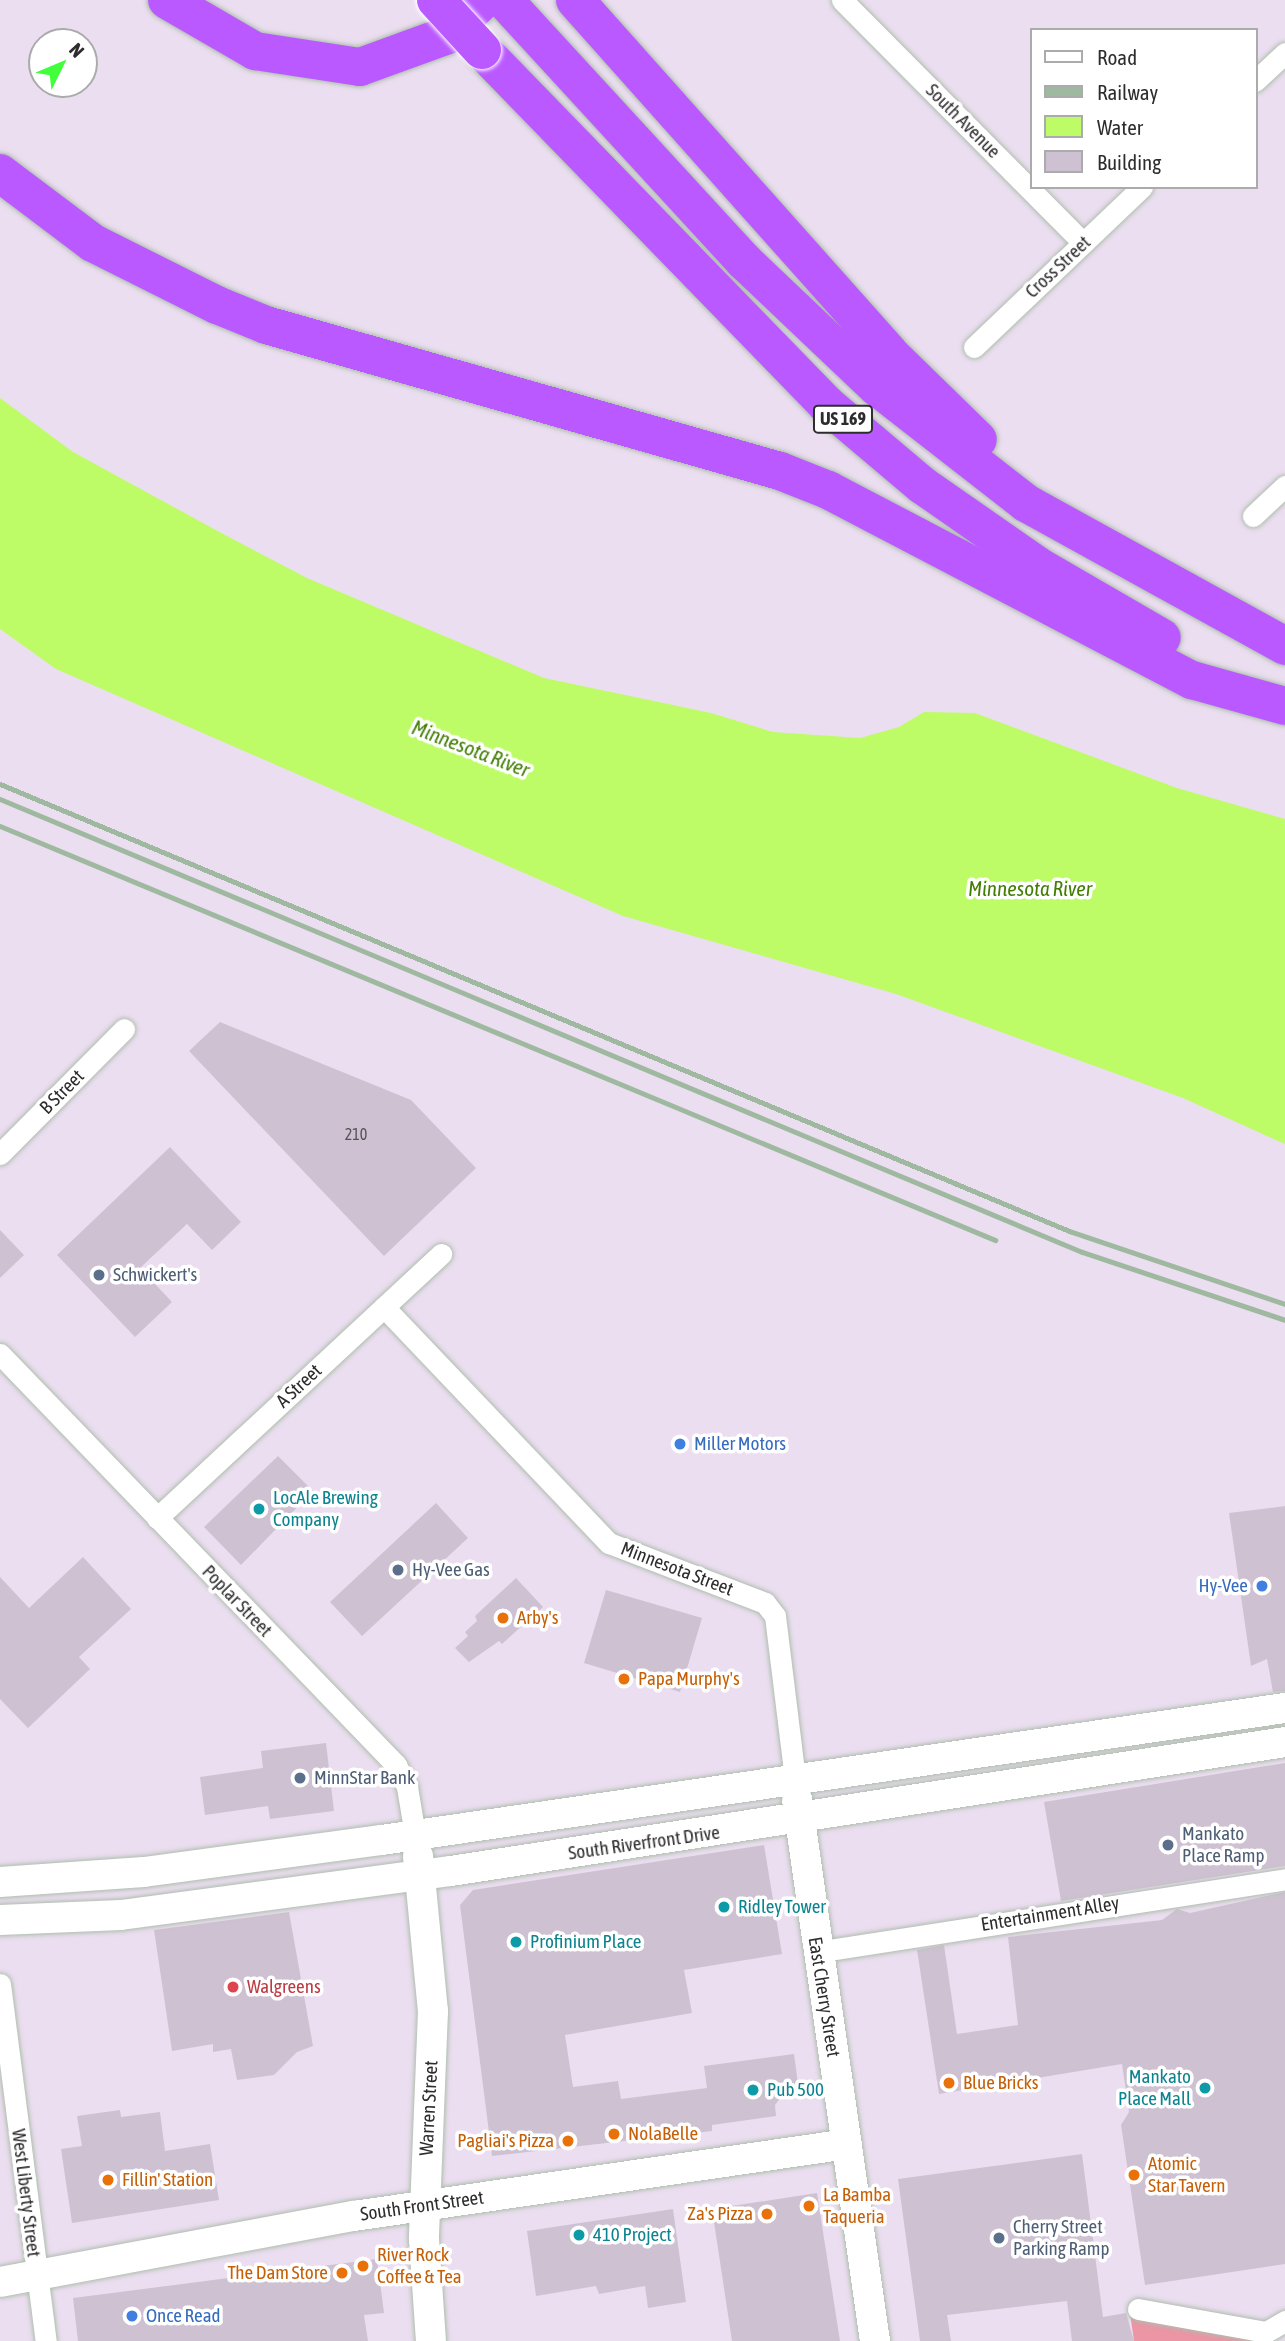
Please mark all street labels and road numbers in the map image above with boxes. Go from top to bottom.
street label: South Avenue [921,79,1005,163]
street label: Cross Street [1021,231,1095,303]
road number: US 169 [812,404,874,433]
street label: B Street [35,1065,89,1119]
street label: A Street [272,1359,326,1413]
street label: Minnesota Street [618,1537,736,1601]
street label: Poplar Street [197,1560,277,1642]
street label: South Riverfront Drive [567,1821,721,1865]
street label: Entertainment Alley [979,1892,1121,1936]
street label: East Cherry Street [803,1935,845,2059]
street label: Warren Street [415,2060,443,2156]
street label: West Liberty Street [7,2128,45,2258]
street label: South Front Street [359,2186,485,2226]

